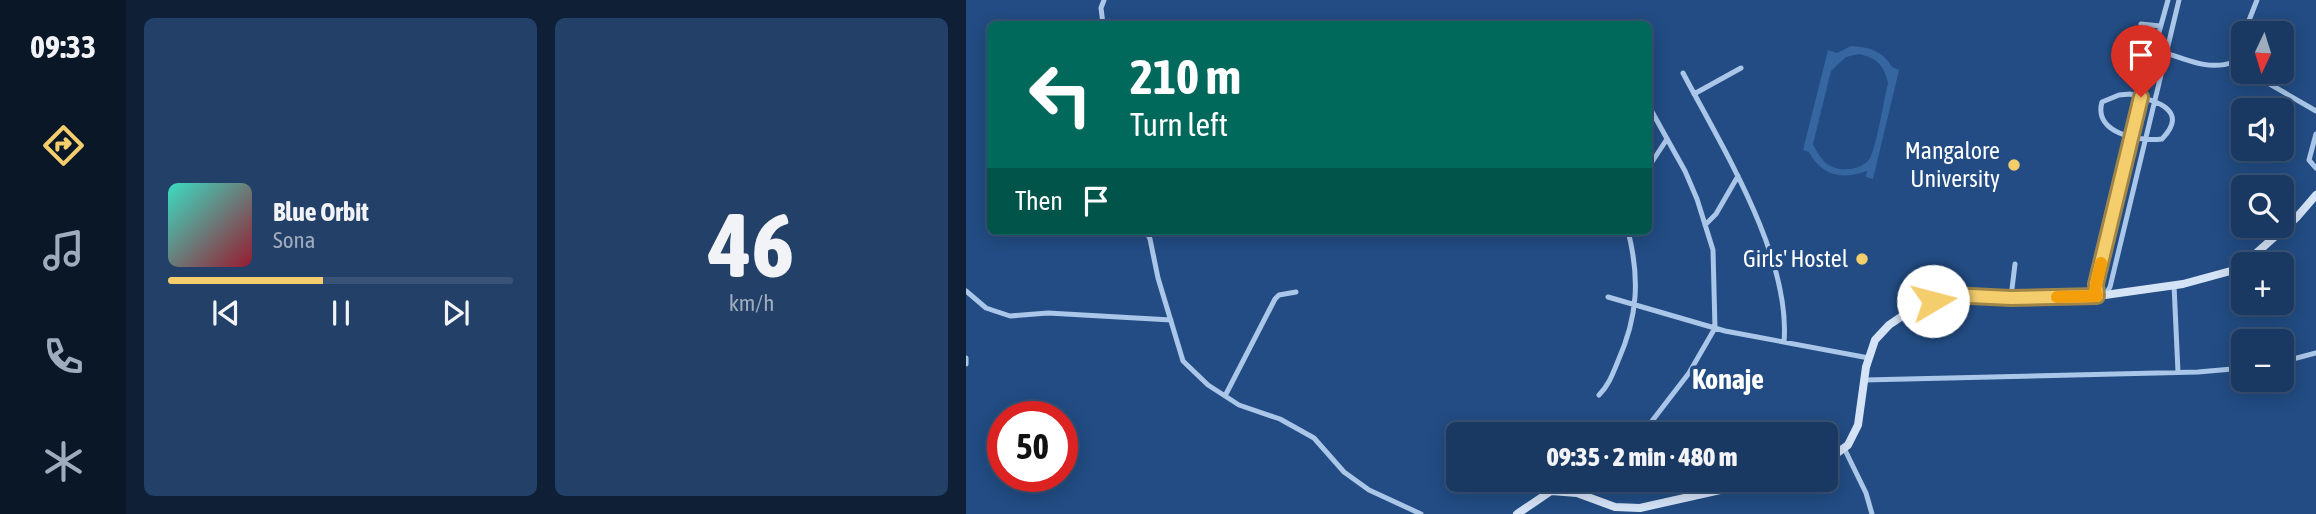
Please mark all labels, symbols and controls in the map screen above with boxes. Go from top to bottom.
north arrow [2231,21,2294,84]
map controls [2231,21,2294,392]
pin [2111,25,2171,97]
text: 09:33 [30,28,96,65]
icon: arrive [2122,36,2160,74]
text: 210 m [1130,48,1241,104]
icon: left [1015,49,1106,140]
button: sound [2231,98,2294,161]
text: Turn left [1130,106,1228,143]
icon: directions [39,121,88,170]
place label: Mangalore University [1905,137,2000,192]
marker: Mangalore University [2006,157,2022,173]
button: search [2231,175,2294,238]
icon: arrive [1077,182,1115,220]
text: Then [1015,186,1063,216]
text: 46 [709,192,794,296]
text: Blue Orbit [273,197,369,227]
icon: music [39,226,88,275]
text: Sona [273,227,315,253]
place label: Girls' Hostel [1743,245,1849,272]
marker: Girls' Hostel [1854,251,1870,267]
button: + [2231,252,2294,315]
position arrow [1896,264,1970,338]
text: km/h [729,290,774,316]
icon: previous [207,294,245,332]
icon: pause [322,294,360,332]
icon: next [437,294,475,332]
button: − [2231,329,2294,392]
icon: phone [39,332,88,381]
district label: Konaje [1692,363,1764,395]
speed limit sign: 50 [987,401,1078,492]
icon: climate [39,437,88,486]
text: 09:35 · 2 min · 480 m [1547,442,1737,472]

